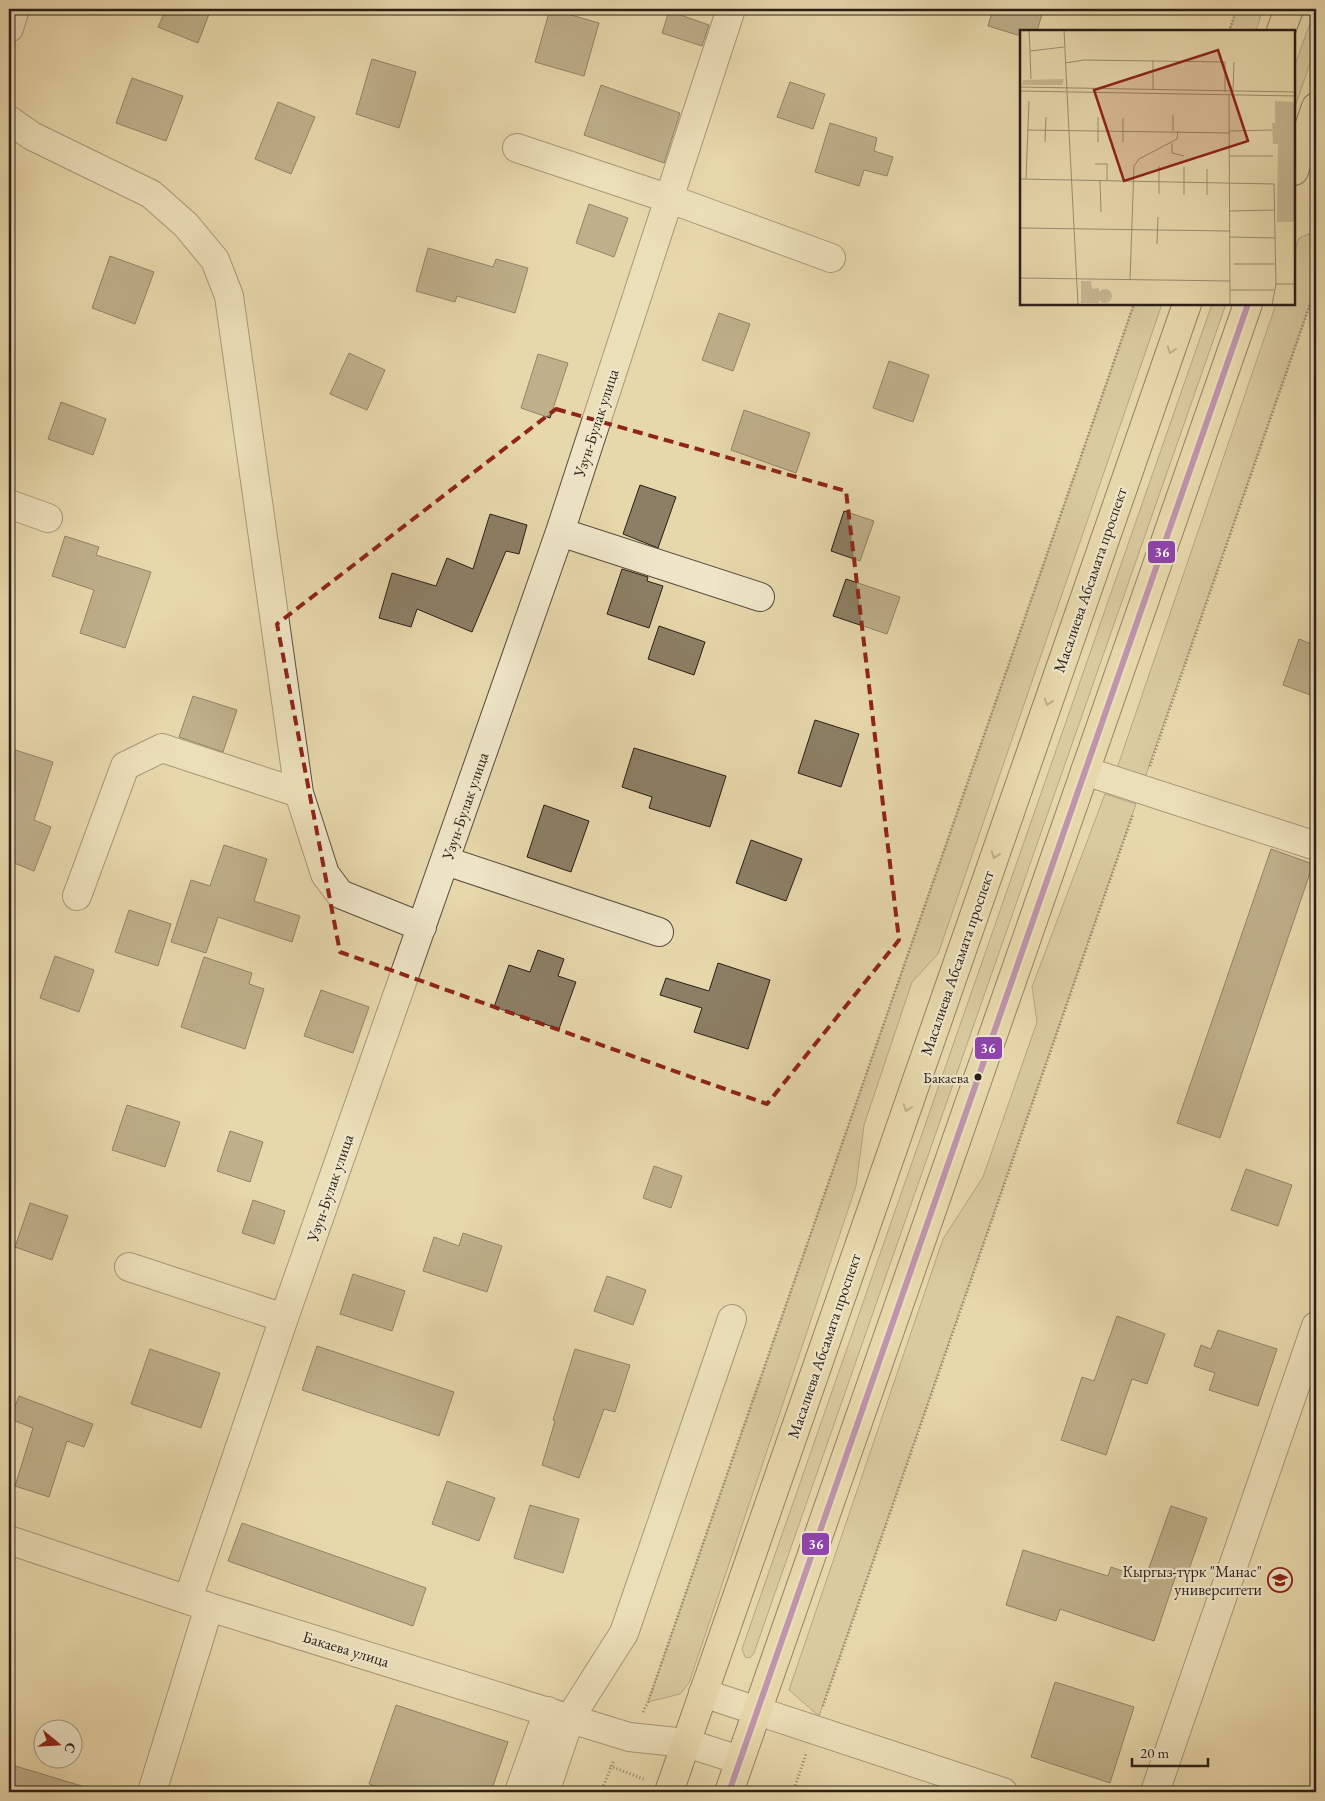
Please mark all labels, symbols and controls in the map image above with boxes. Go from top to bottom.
inset map [1020,30,1295,305]
one-way arrow [1167,345,1177,354]
street label: Узун-Булак улица [568,366,624,481]
street label: Масалиева Абсамата проспект [1048,484,1132,675]
line badge: 36 [1147,540,1176,564]
text: 36 [1155,543,1170,561]
one-way arrow [1044,697,1054,705]
street label: Узун-Булак улица [436,749,493,864]
one-way arrow [991,850,1001,859]
street label: Масалиева Абсамата проспект [915,867,999,1058]
line badge: 36 [974,1036,1003,1060]
text: 36 [981,1039,996,1057]
place label: Бакаева [923,1068,969,1087]
marker: Бакаева [973,1072,983,1082]
one-way arrow [903,1103,913,1111]
street label: Узун-Булак улица [301,1131,358,1246]
street label: Масалиева Абсамата проспект [782,1250,866,1441]
line badge: 36 [801,1532,830,1556]
text: 36 [809,1535,824,1553]
place label: Кыргыз-түрк "Манас" университети [1122,1561,1263,1600]
school or university icon: Кыргыз-түрк "Манас" университети [1267,1567,1293,1593]
street label: Бакаева улица [300,1626,392,1672]
north arrow [32,1718,82,1768]
scale bar [1132,1736,1209,1768]
text: С [60,1741,80,1756]
text: 20 m [1140,1743,1169,1762]

